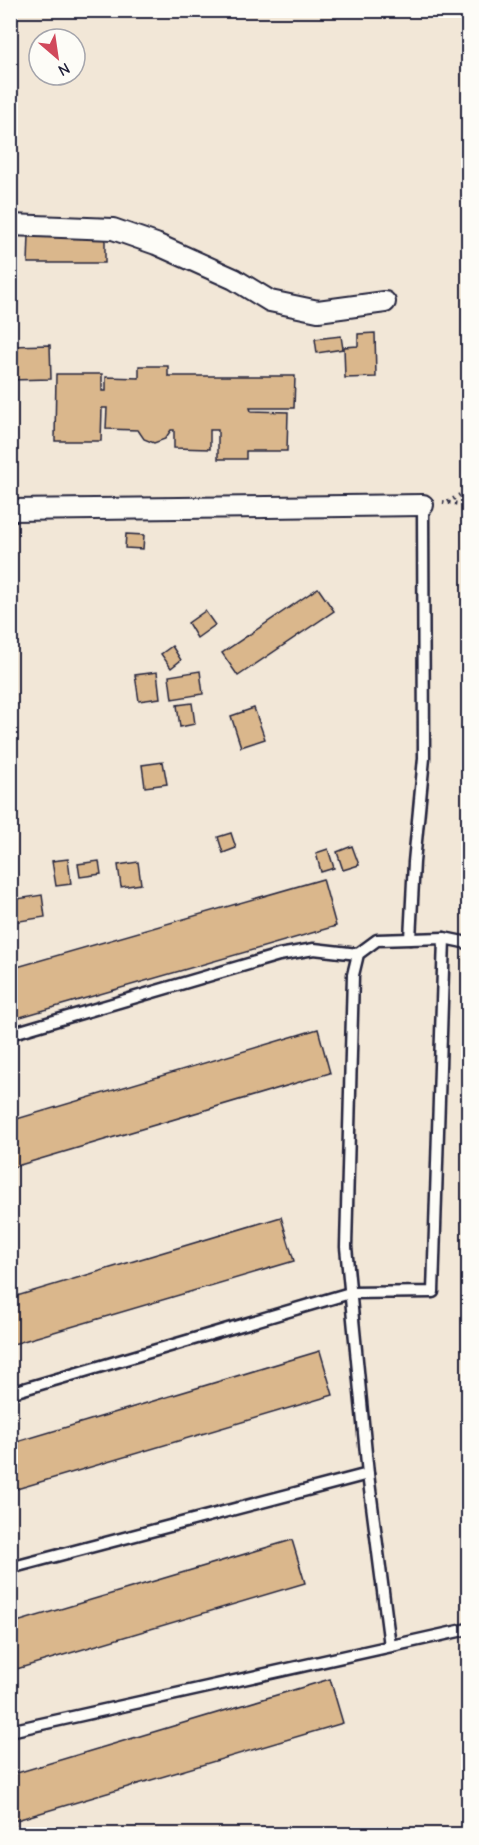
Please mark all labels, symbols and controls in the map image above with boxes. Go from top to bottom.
north arrow [27,27,87,87]
text: N [55,59,73,80]

